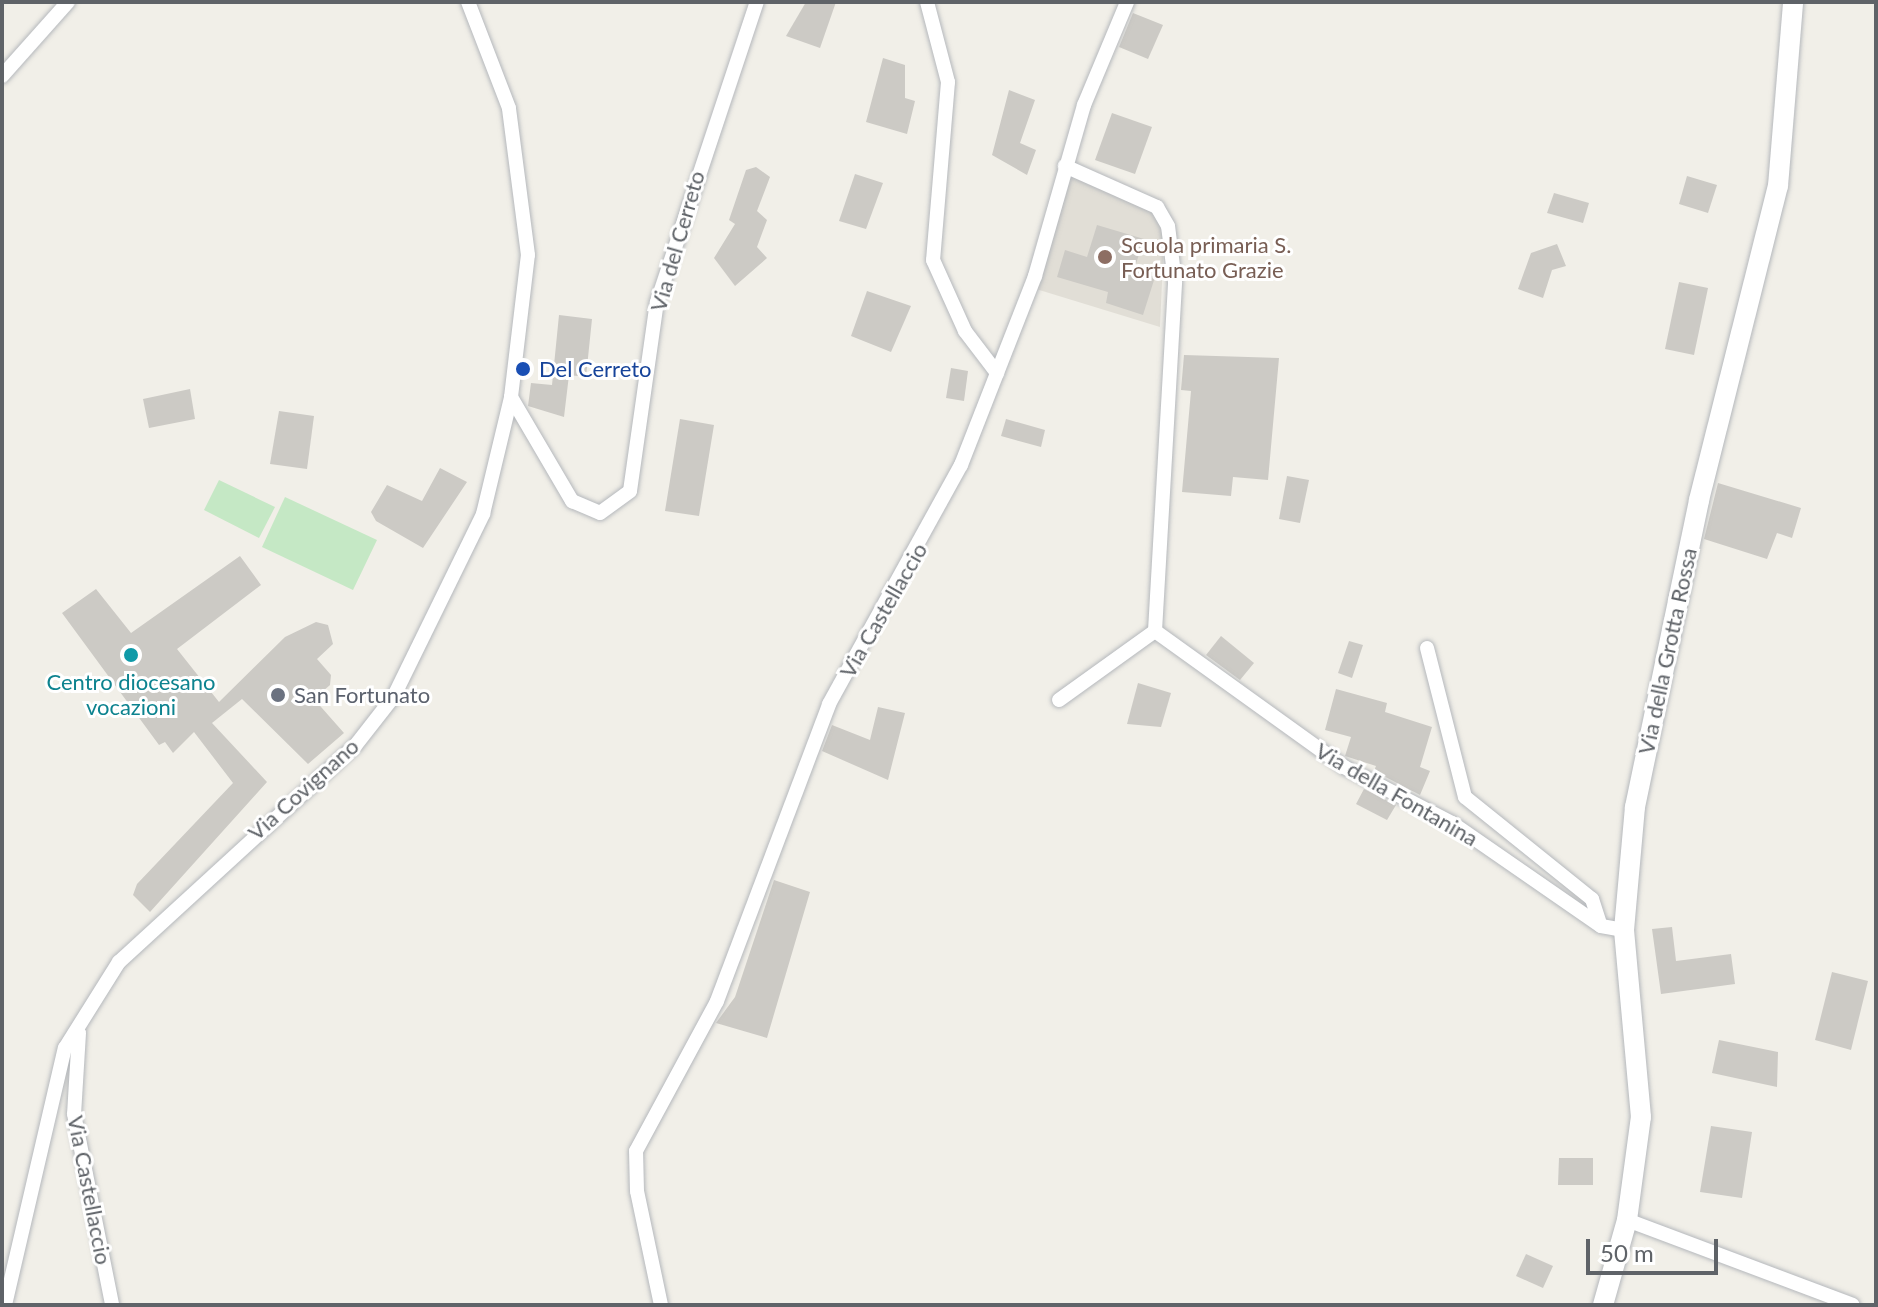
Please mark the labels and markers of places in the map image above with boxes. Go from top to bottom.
place label: Scuola primaria S. Fortunato Grazie [1121,231,1291,282]
marker: Scuola primaria S. Fortunato Grazie [1096,248,1114,266]
place label: Del Cerreto [539,356,652,382]
marker: Del Cerreto [514,360,532,378]
marker: Centro diocesano vocazioni [122,646,140,664]
place label: Centro diocesano vocazioni [47,668,215,720]
place label: San Fortunato [294,682,430,708]
marker: San Fortunato [269,686,287,704]

